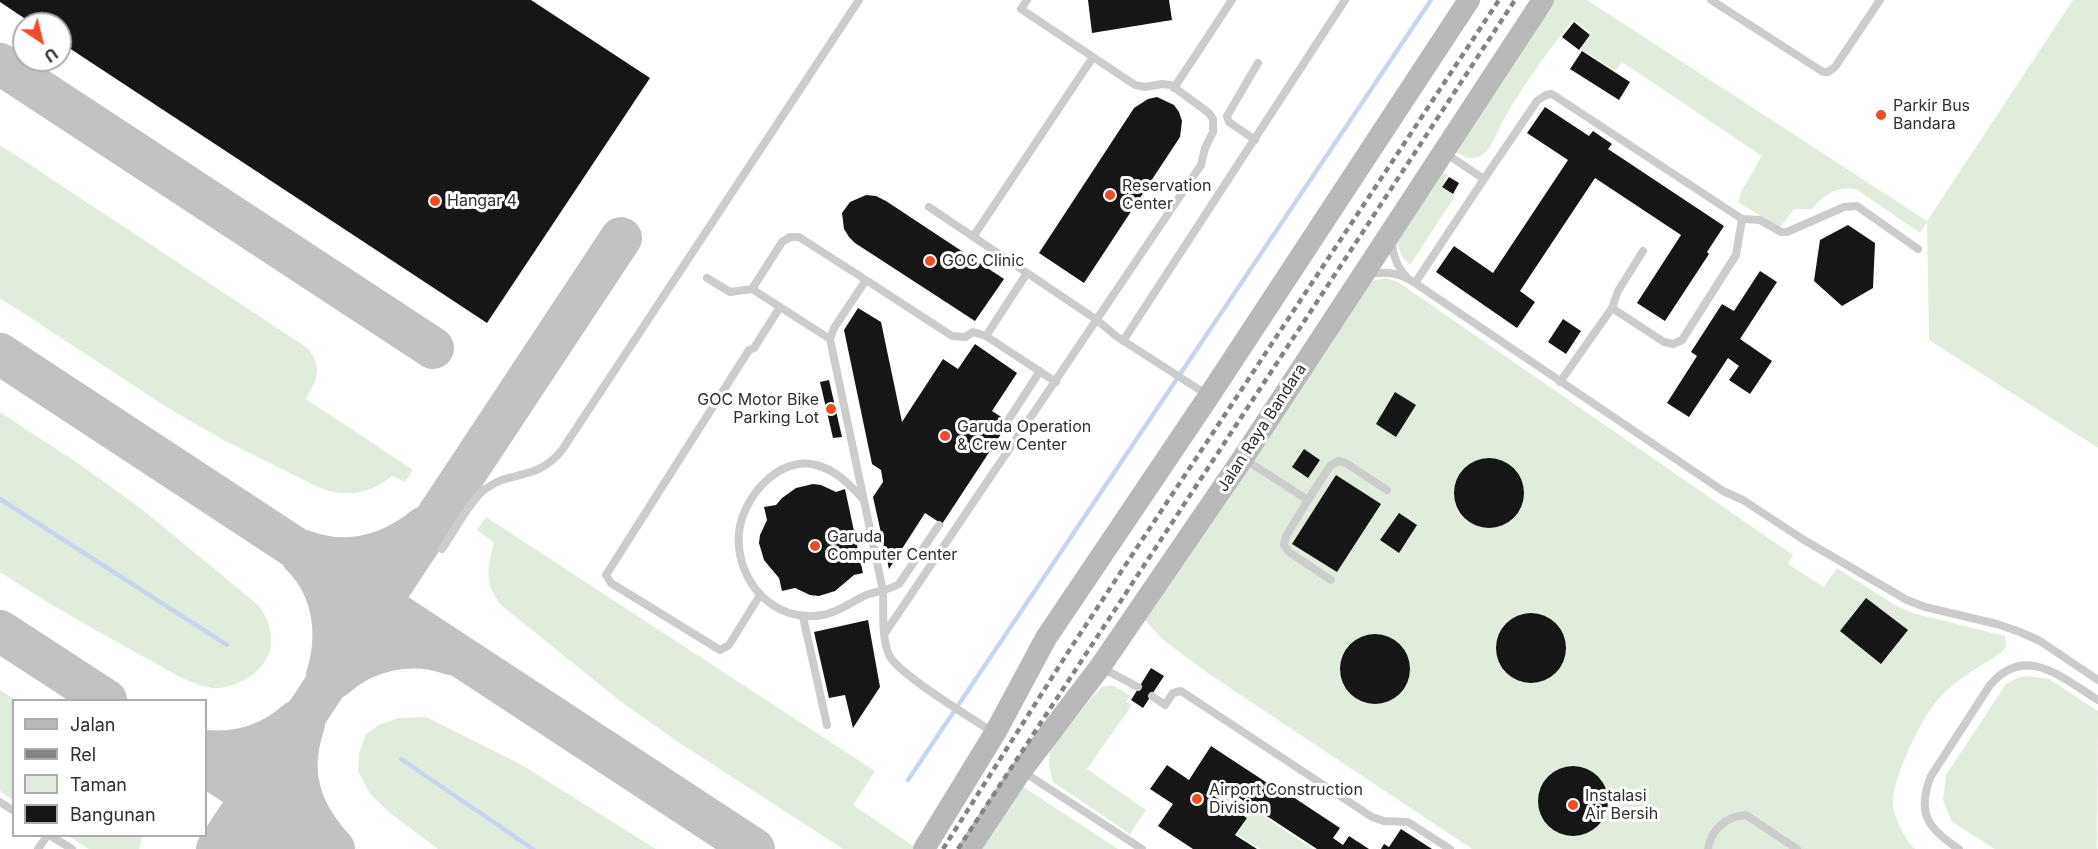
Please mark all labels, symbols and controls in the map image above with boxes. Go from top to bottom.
north arrow [12,12,72,72]
text: U [41,44,62,67]
place label: Parkir Bus Bandara [1893,96,1970,134]
marker: Parkir Bus Bandara [1874,108,1888,122]
place label: Reservation Center [1122,176,1211,214]
marker: Reservation Center [1103,188,1117,202]
place label: Hangar 4 [447,191,517,211]
marker: Hangar 4 [428,194,442,208]
place label: GOC Clinic [942,251,1024,271]
marker: GOC Clinic [923,254,937,268]
street label: Jalan Raya Bandara [1213,360,1311,496]
place label: GOC Motor Bike Parking Lot [697,390,819,428]
marker: GOC Motor Bike Parking Lot [824,402,838,416]
place label: Garuda Operation & Crew Center [957,417,1091,455]
marker: Garuda Operation & Crew Center [938,429,952,443]
place label: Garuda Computer Center [827,527,957,565]
marker: Garuda Computer Center [808,539,822,553]
legend [12,699,207,837]
text: Jalan [70,714,115,735]
text: Rel [70,744,96,765]
text: Taman [70,774,127,795]
place label: Airport Construction Division [1209,780,1363,818]
place label: Instalasi Air Bersih [1585,786,1658,824]
marker: Airport Construction Division [1190,792,1204,806]
marker: Instalasi Air Bersih [1566,798,1580,812]
text: Bangunan [70,804,156,825]

